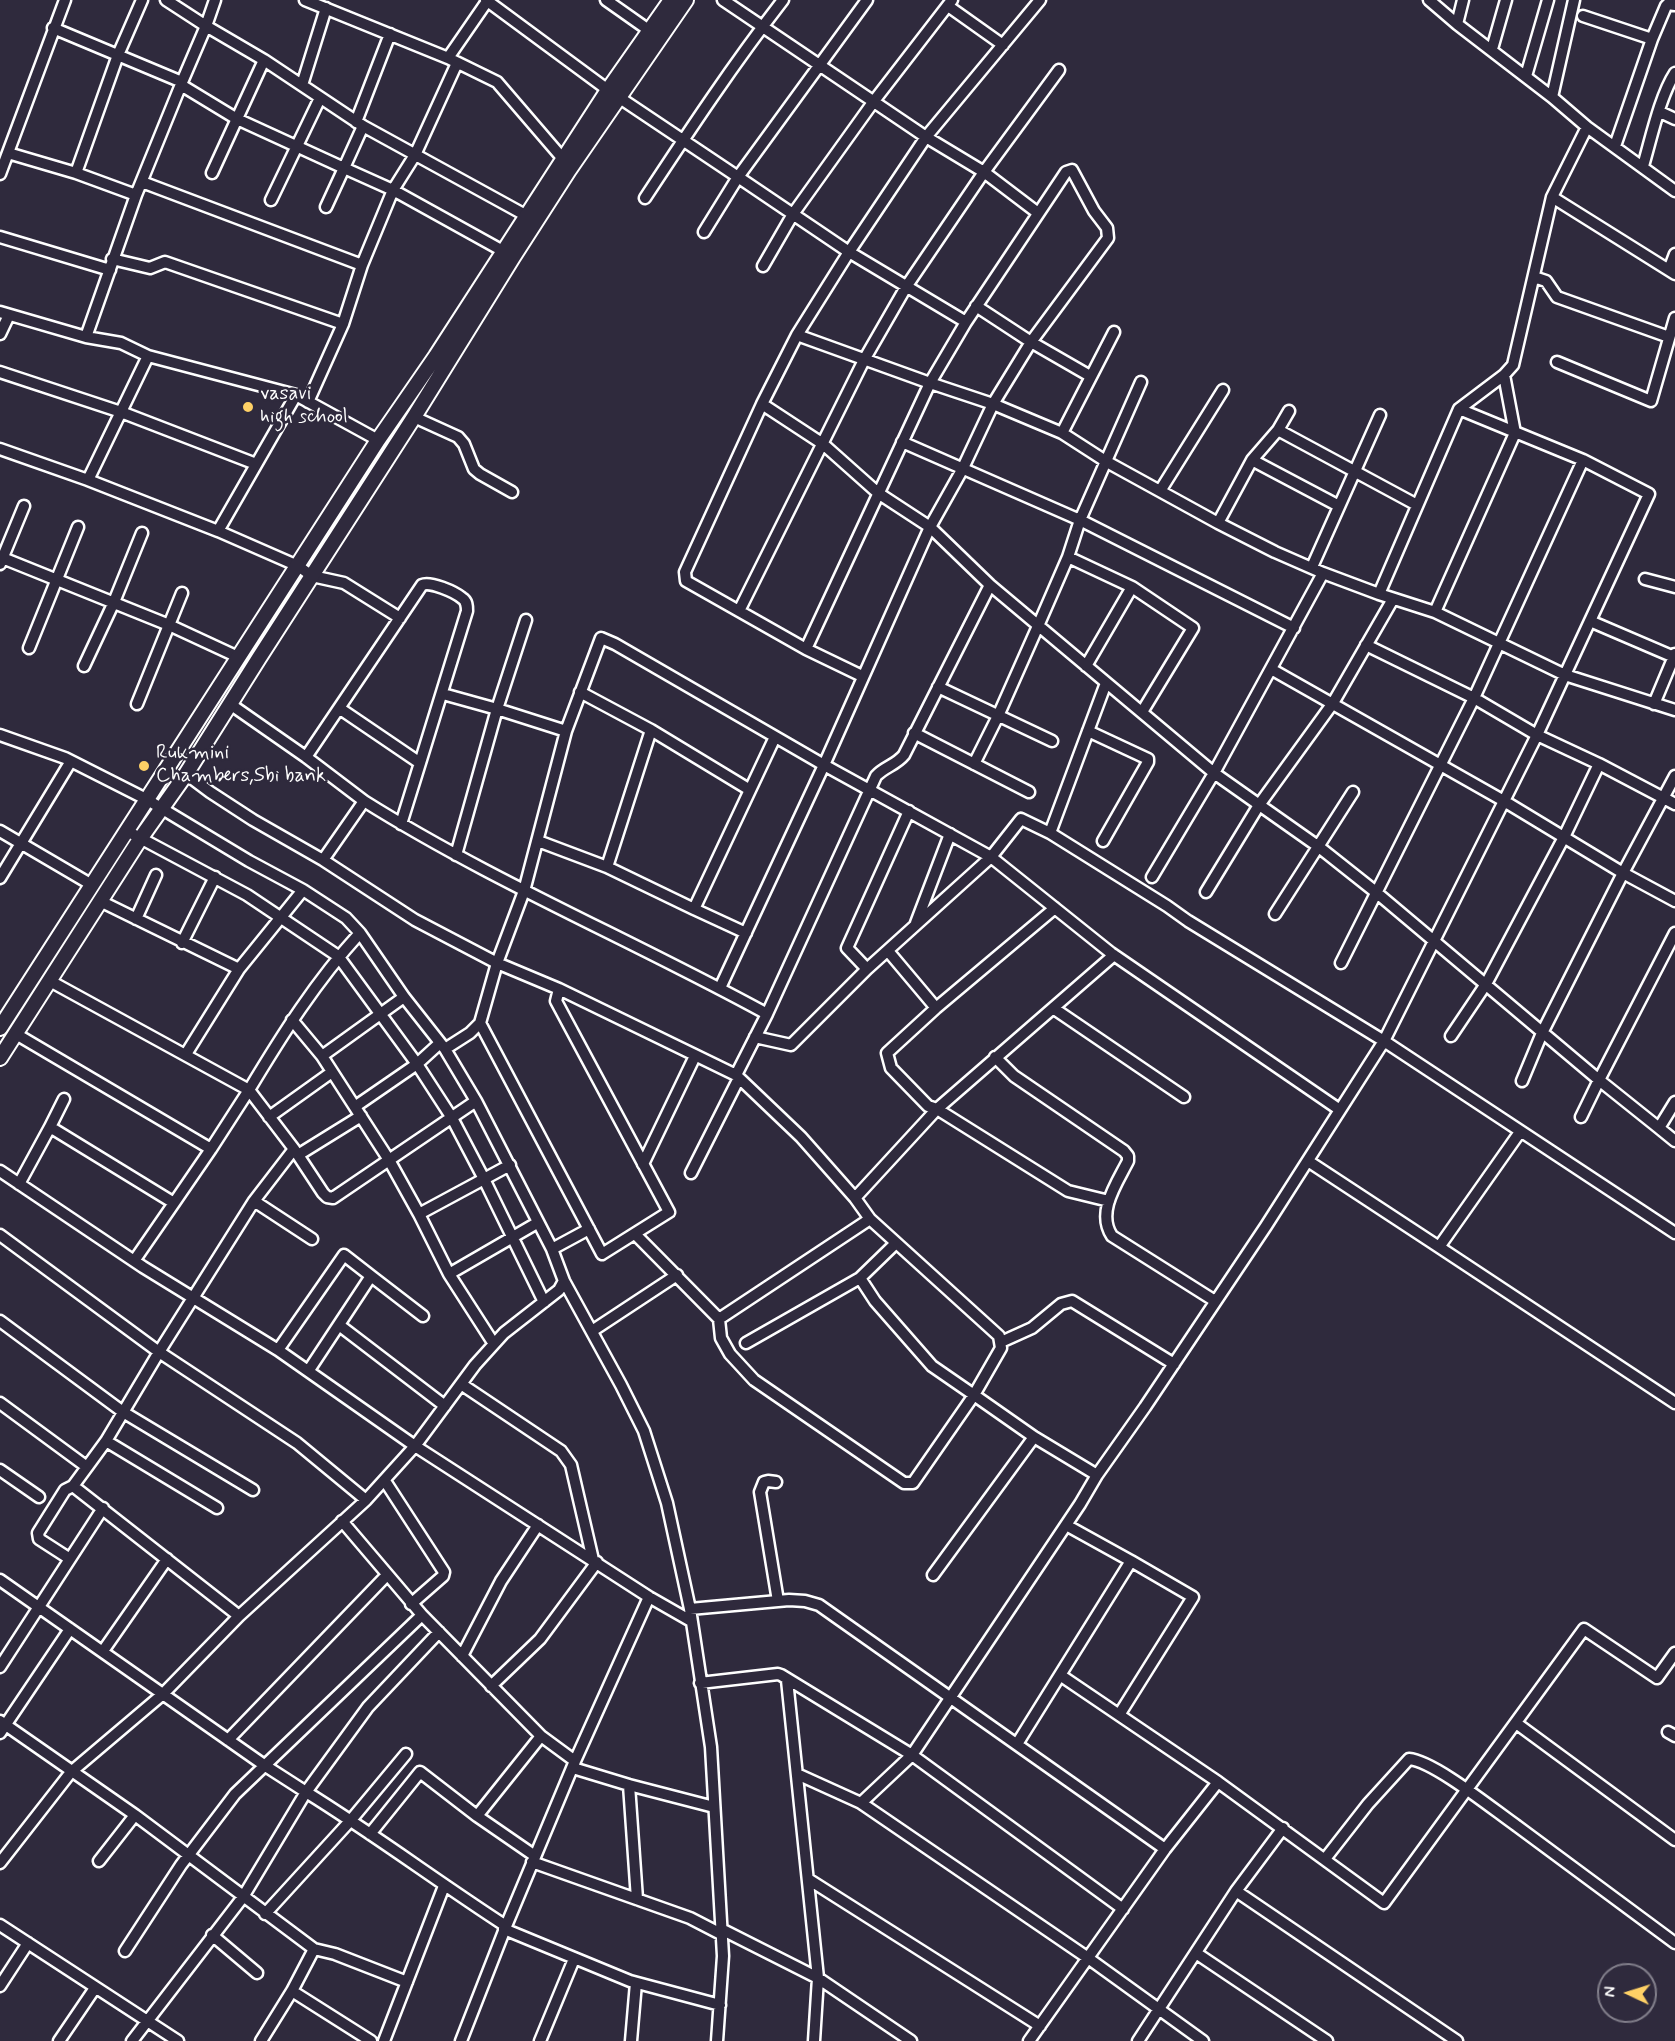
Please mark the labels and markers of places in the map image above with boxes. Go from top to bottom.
place label: vasavi high school [260,383,348,430]
marker: vasavi high school [241,400,255,414]
place label: Rukmini Chambers,Sbi bank [156,742,326,789]
marker: Rukmini Chambers,Sbi bank [137,759,151,773]

